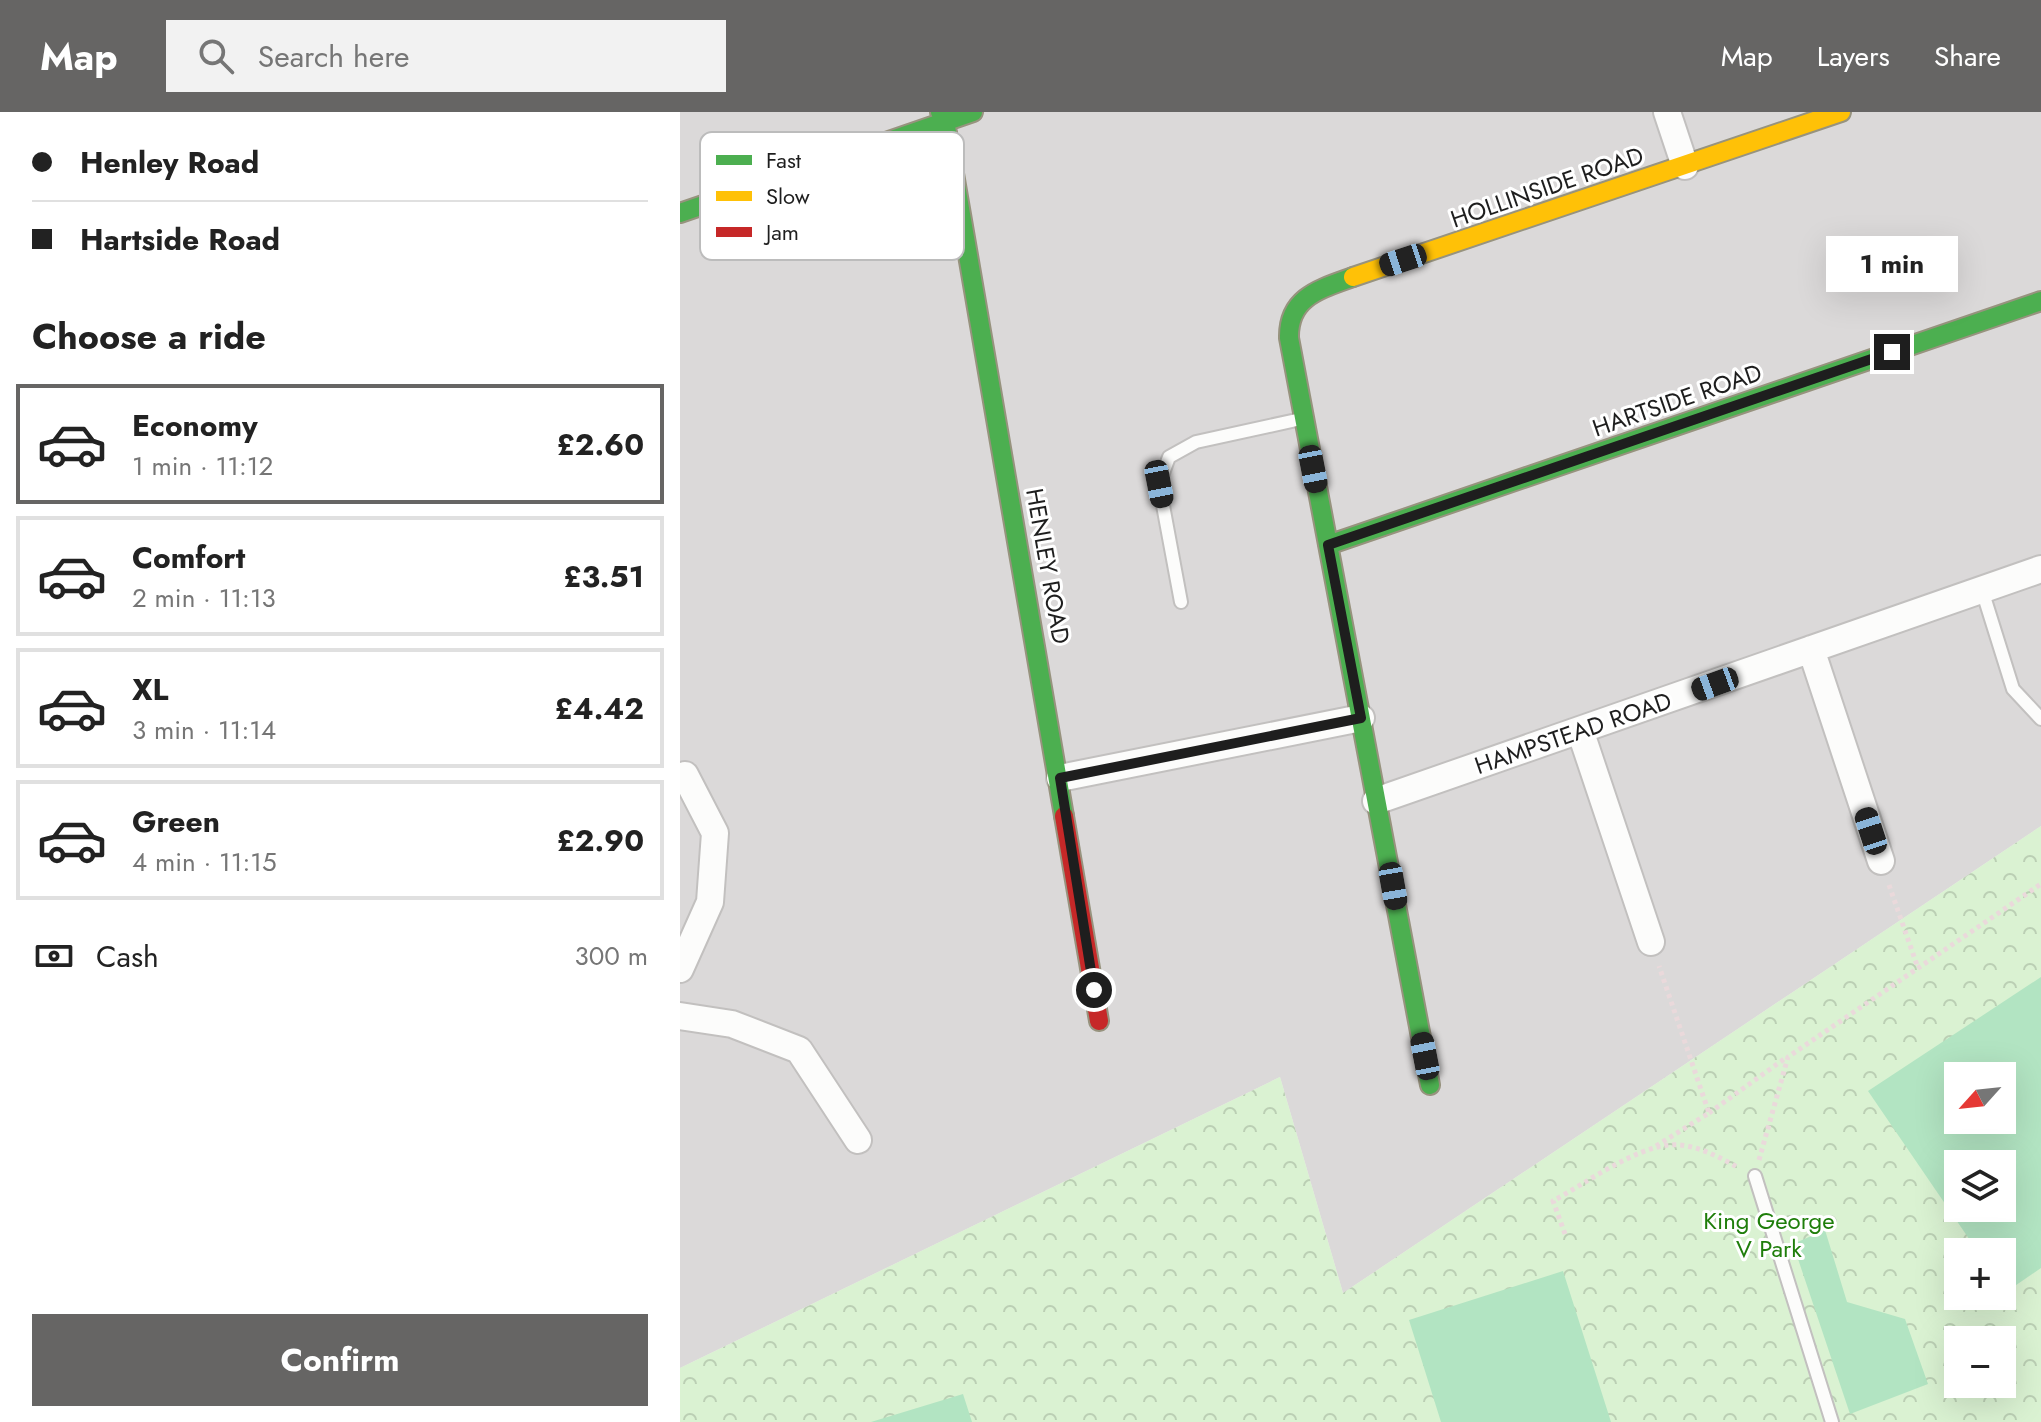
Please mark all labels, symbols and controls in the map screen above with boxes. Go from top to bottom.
search box [166,20,726,92]
text: Map [40,29,118,84]
icon: search [194,34,238,78]
text: Search here [258,35,410,78]
text: Map [1721,36,1773,77]
text: Layers [1817,36,1890,77]
text: Share [1934,36,2001,77]
legend [700,132,964,260]
street label: HOLLINSIDE ROAD [1446,138,1648,236]
text: Henley Road [80,141,259,184]
text: Fast [766,144,802,176]
text: Slow [766,180,810,212]
text: Jam [763,216,799,248]
text: Hartside Road [80,218,280,261]
callout: 1 min [1826,236,1958,292]
car [1376,241,1430,279]
text: 1 min [1860,245,1924,283]
text: Choose a ride [32,310,266,362]
route end [1874,334,1910,370]
street label: HARTSIDE ROAD [1588,355,1766,445]
text: Economy [132,404,258,447]
icon: car [36,408,108,480]
text: £2.60 [556,423,644,466]
car [1297,443,1329,495]
text: 1 min · 11:12 [132,447,273,485]
car [1143,458,1175,510]
street label: HENLEY ROAD [1017,485,1079,647]
text: Comfort [132,536,245,579]
icon: car [36,540,108,612]
text: £3.51 [563,555,644,598]
text: 2 min · 11:13 [132,579,276,617]
car [1688,665,1742,703]
text: XL [132,668,168,711]
icon: car [36,672,108,744]
street label: HAMPSTEAD ROAD [1470,683,1676,783]
text: £4.42 [554,687,644,730]
text: 3 min · 11:14 [132,711,276,749]
text: Green [132,800,220,843]
icon: car [36,804,108,876]
car [1852,804,1890,858]
text: £2.90 [556,819,644,862]
text: 4 min · 11:15 [132,843,277,881]
car [1377,860,1409,912]
icon: cash [32,934,76,978]
text: Cash [96,935,159,978]
text: 300 m [575,937,648,975]
route start [1076,972,1112,1008]
car [1409,1030,1441,1082]
north arrow [1944,1062,2016,1134]
map controls [1944,1062,2016,1398]
button: layers [1944,1150,2016,1222]
park label: King George V Park [1703,1203,1835,1266]
button: + [1944,1238,2016,1310]
button: Confirm [32,1314,648,1406]
button: − [1944,1326,2016,1398]

